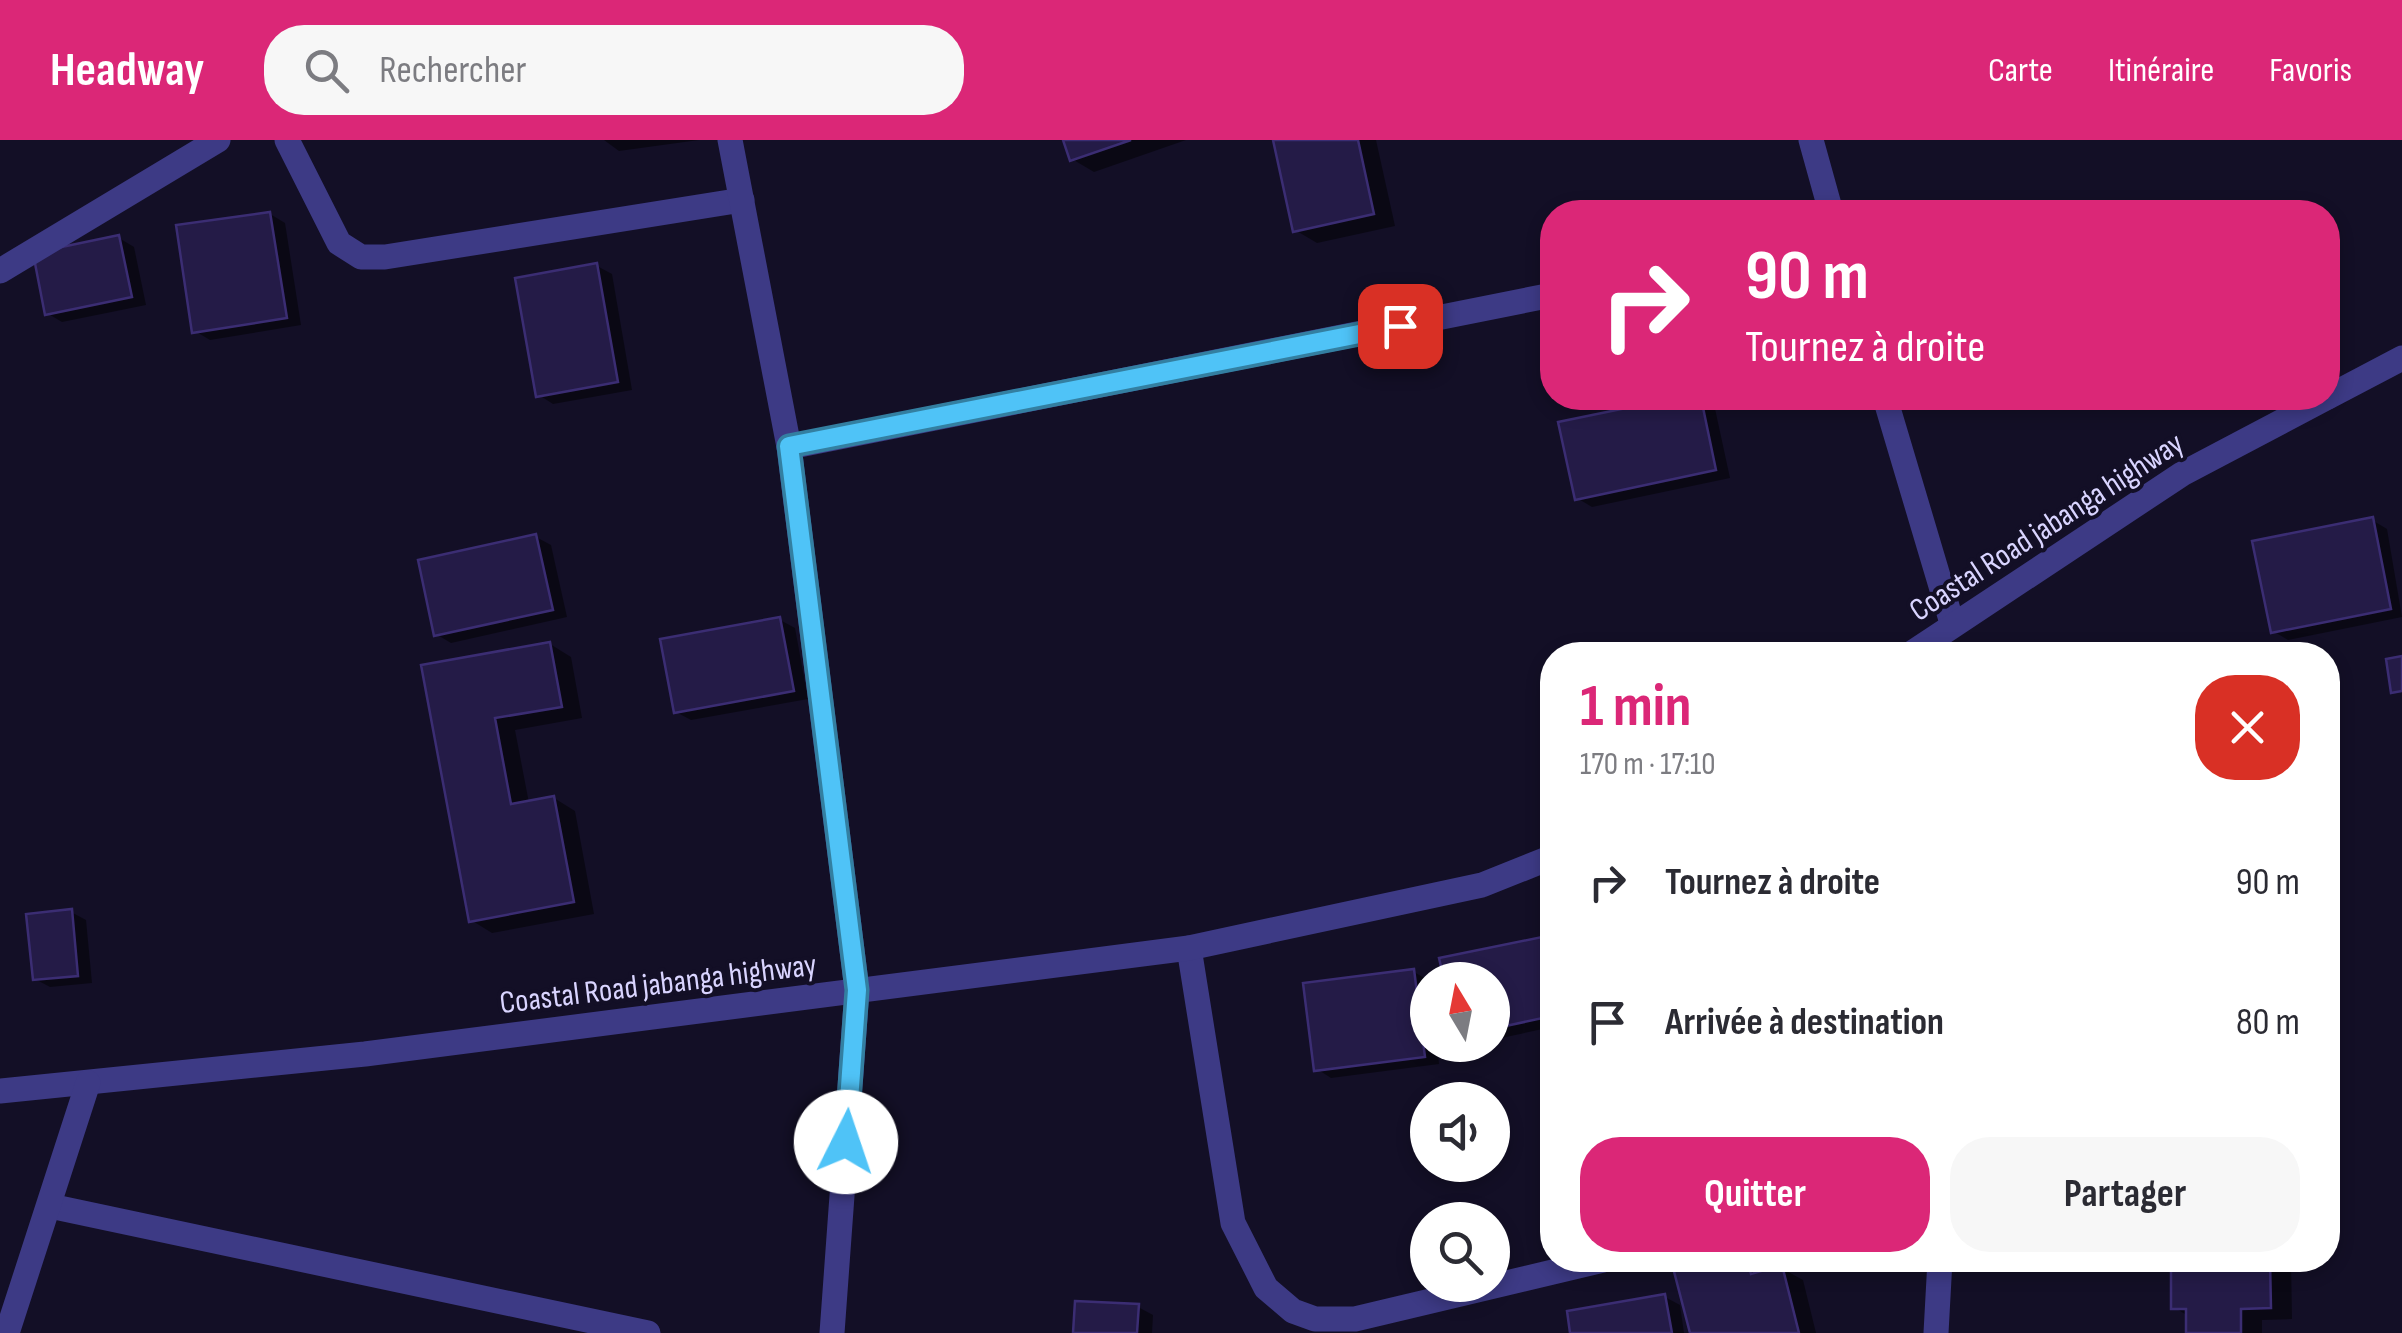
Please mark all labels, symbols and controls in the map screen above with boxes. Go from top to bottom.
search box [264,25,964,115]
text: Headway [50,42,204,99]
icon: search [299,43,354,98]
text: Rechercher [379,48,526,93]
text: Carte [1988,49,2053,92]
text: Itinéraire [2108,49,2214,92]
text: Favoris [2269,49,2352,92]
text: 90 m [1745,235,1869,319]
icon: right [1580,240,1710,370]
pin [1358,284,1443,369]
icon: arrive [1373,299,1428,354]
text: Tournez à droite [1745,320,1985,375]
street label: Coastal Road jabanga highway [1903,424,2191,630]
text: 1 min [1580,671,1692,743]
button: close [2195,675,2300,780]
text: 170 m · 17:10 [1580,745,1716,784]
icon: right [1580,855,1635,910]
text: Tournez à droite [1665,860,1880,905]
text: 90 m [2236,860,2300,905]
street label: Coastal Road jabanga highway [498,946,819,1023]
north arrow [1410,962,1510,1062]
map controls [1410,962,1510,1302]
icon: arrive [1580,995,1635,1050]
text: Arrivée à destination [1665,1000,1944,1045]
text: 80 m [2236,1000,2300,1045]
button: sound [1410,1082,1510,1182]
position arrow [794,1090,898,1194]
button: Quitter [1580,1137,1930,1252]
button: Partager [1950,1137,2300,1252]
button: search [1410,1202,1510,1302]

